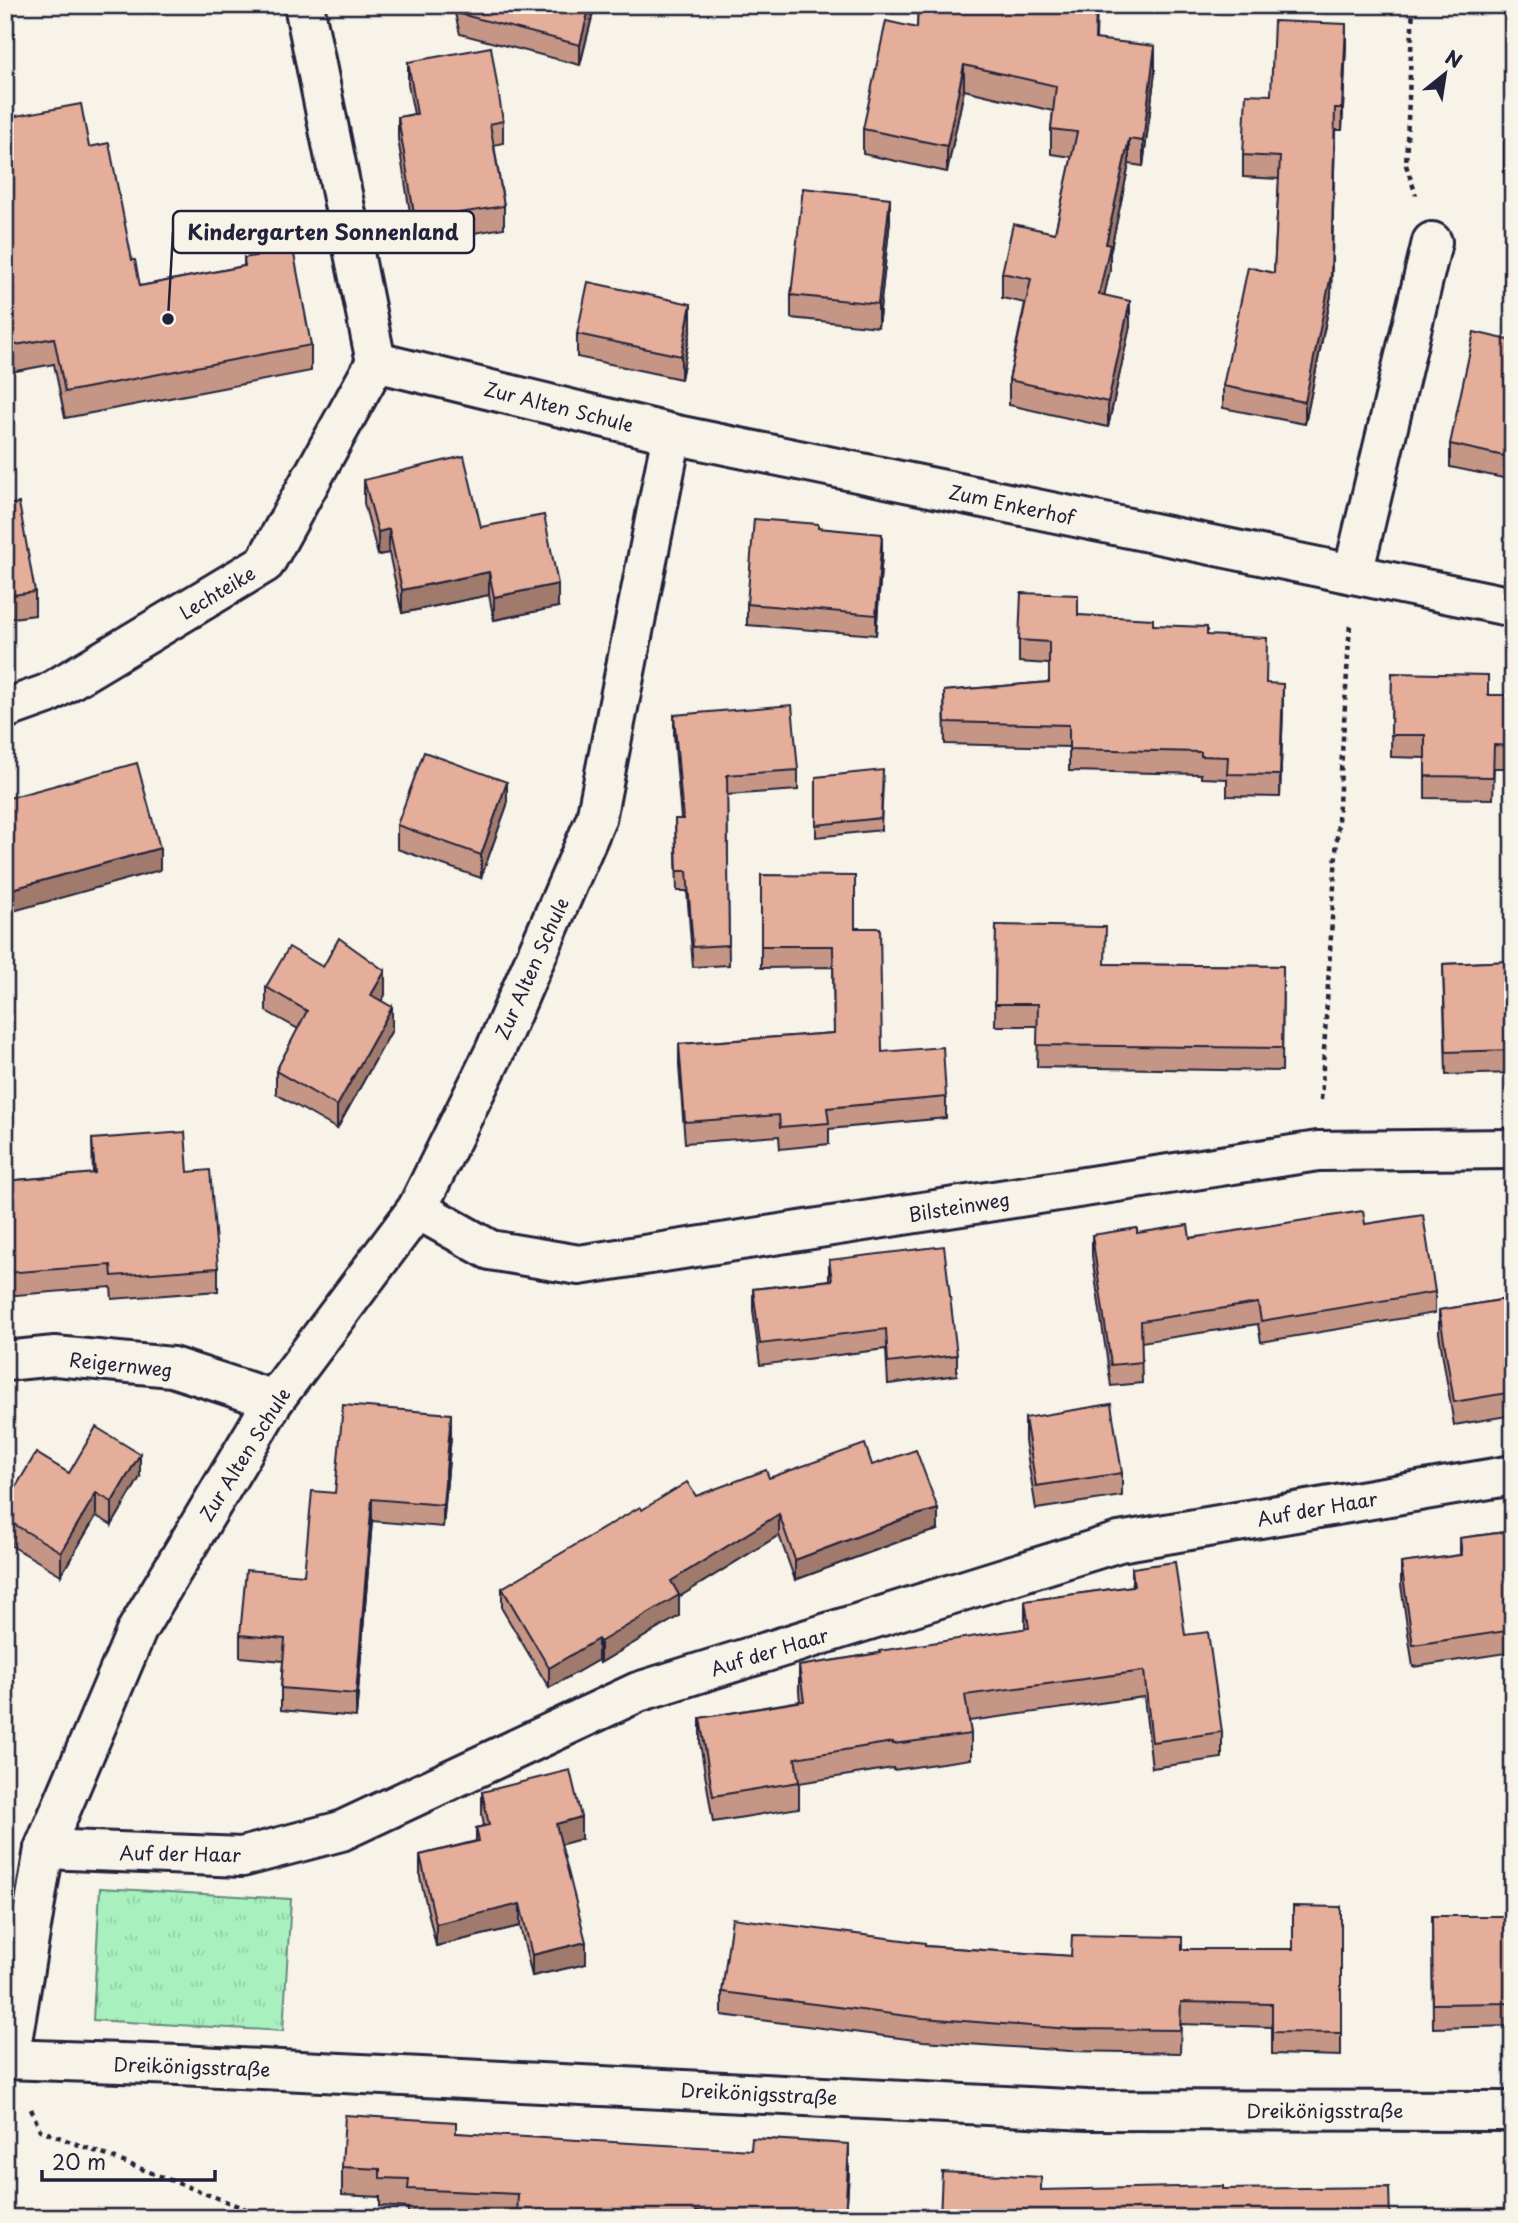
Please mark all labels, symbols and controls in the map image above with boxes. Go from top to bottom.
north arrow [1410,38,1480,108]
text: N [1440,43,1468,74]
callout: Kindergarten Sonnenland [173,211,474,253]
text: Kindergarten Sonnenland [187,215,459,247]
street label: Zur Alten Schule [482,374,636,438]
street label: Zum Enkerhof [947,477,1079,531]
street label: Lechteike [174,558,260,626]
street label: Zur Alten Schule [487,893,575,1043]
street label: Bilsteinweg [906,1184,1012,1228]
street label: Reigernweg [68,1345,174,1383]
street label: Zur Alten Schule [192,1382,296,1526]
street label: Auf der Haar [1255,1484,1380,1532]
street label: Auf der Haar [707,1620,832,1682]
street label: Auf der Haar [119,1838,241,1868]
street label: Dreikönigsstraße [113,2049,271,2083]
street label: Dreikönigsstraße [680,2075,838,2111]
street label: Dreikönigsstraße [1247,2096,1403,2124]
scale bar [42,2139,215,2183]
text: 20 m [52,2145,106,2177]

